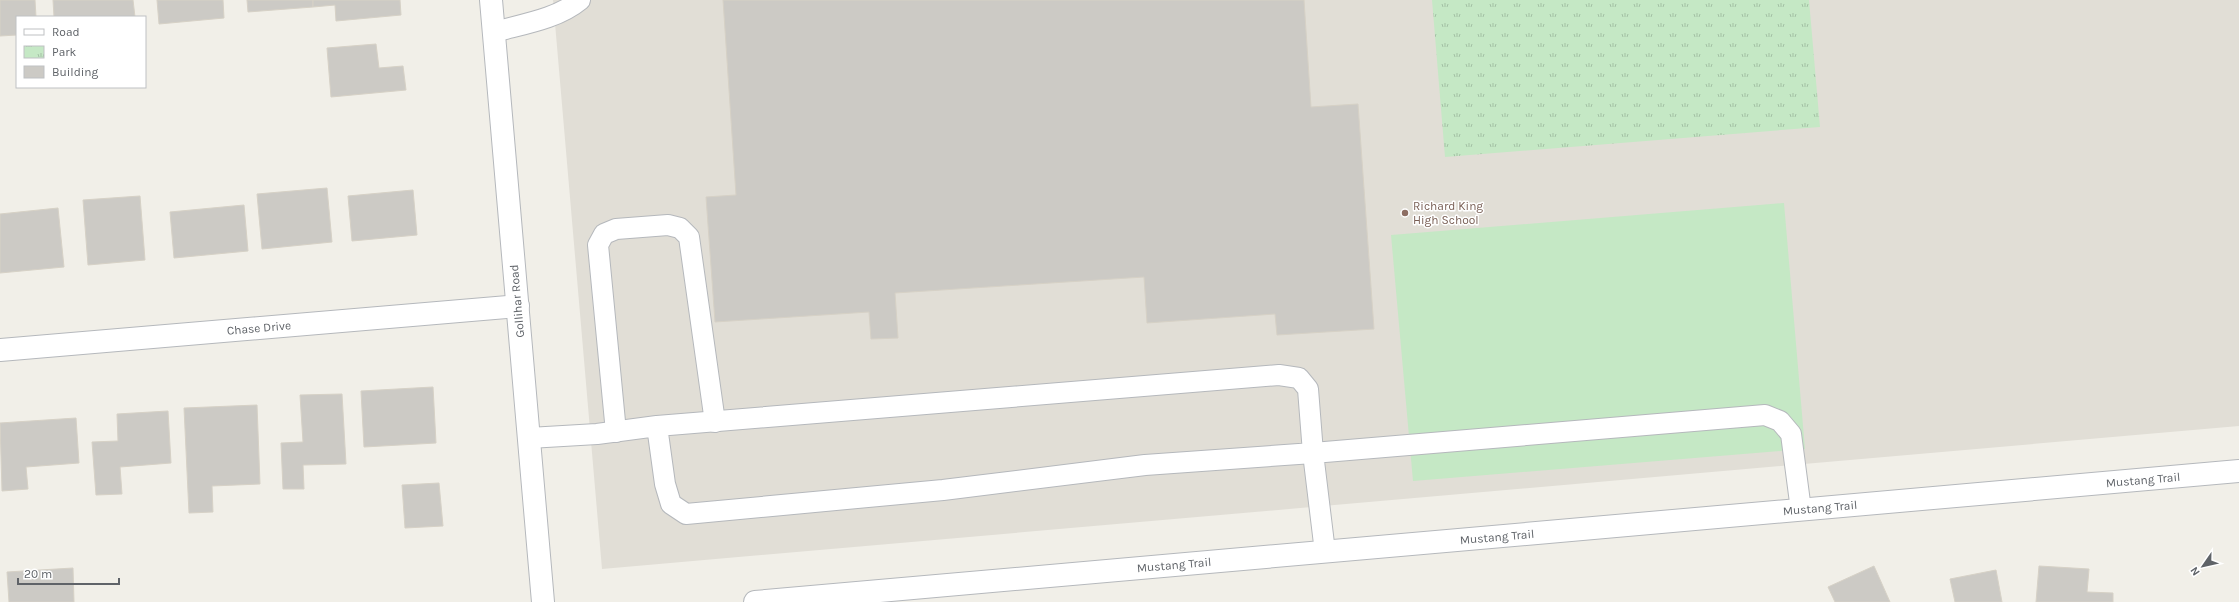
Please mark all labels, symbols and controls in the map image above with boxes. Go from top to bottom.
legend [16,16,146,88]
text: Road [52,25,80,39]
text: Park [52,45,77,59]
text: Building [52,65,99,79]
place label: Richard King High School [1413,199,1483,227]
marker: Richard King High School [1400,208,1410,218]
street label: Gollihar Road [507,264,527,338]
street label: Chase Drive [226,318,292,338]
street label: Mustang Trail [2105,470,2181,490]
street label: Mustang Trail [1782,498,1858,518]
street label: Mustang Trail [1459,527,1535,547]
north arrow [2183,546,2223,586]
street label: Mustang Trail [1136,555,1212,575]
scale bar [18,560,119,586]
text: N [2188,564,2203,578]
text: 20 m [24,567,52,581]

